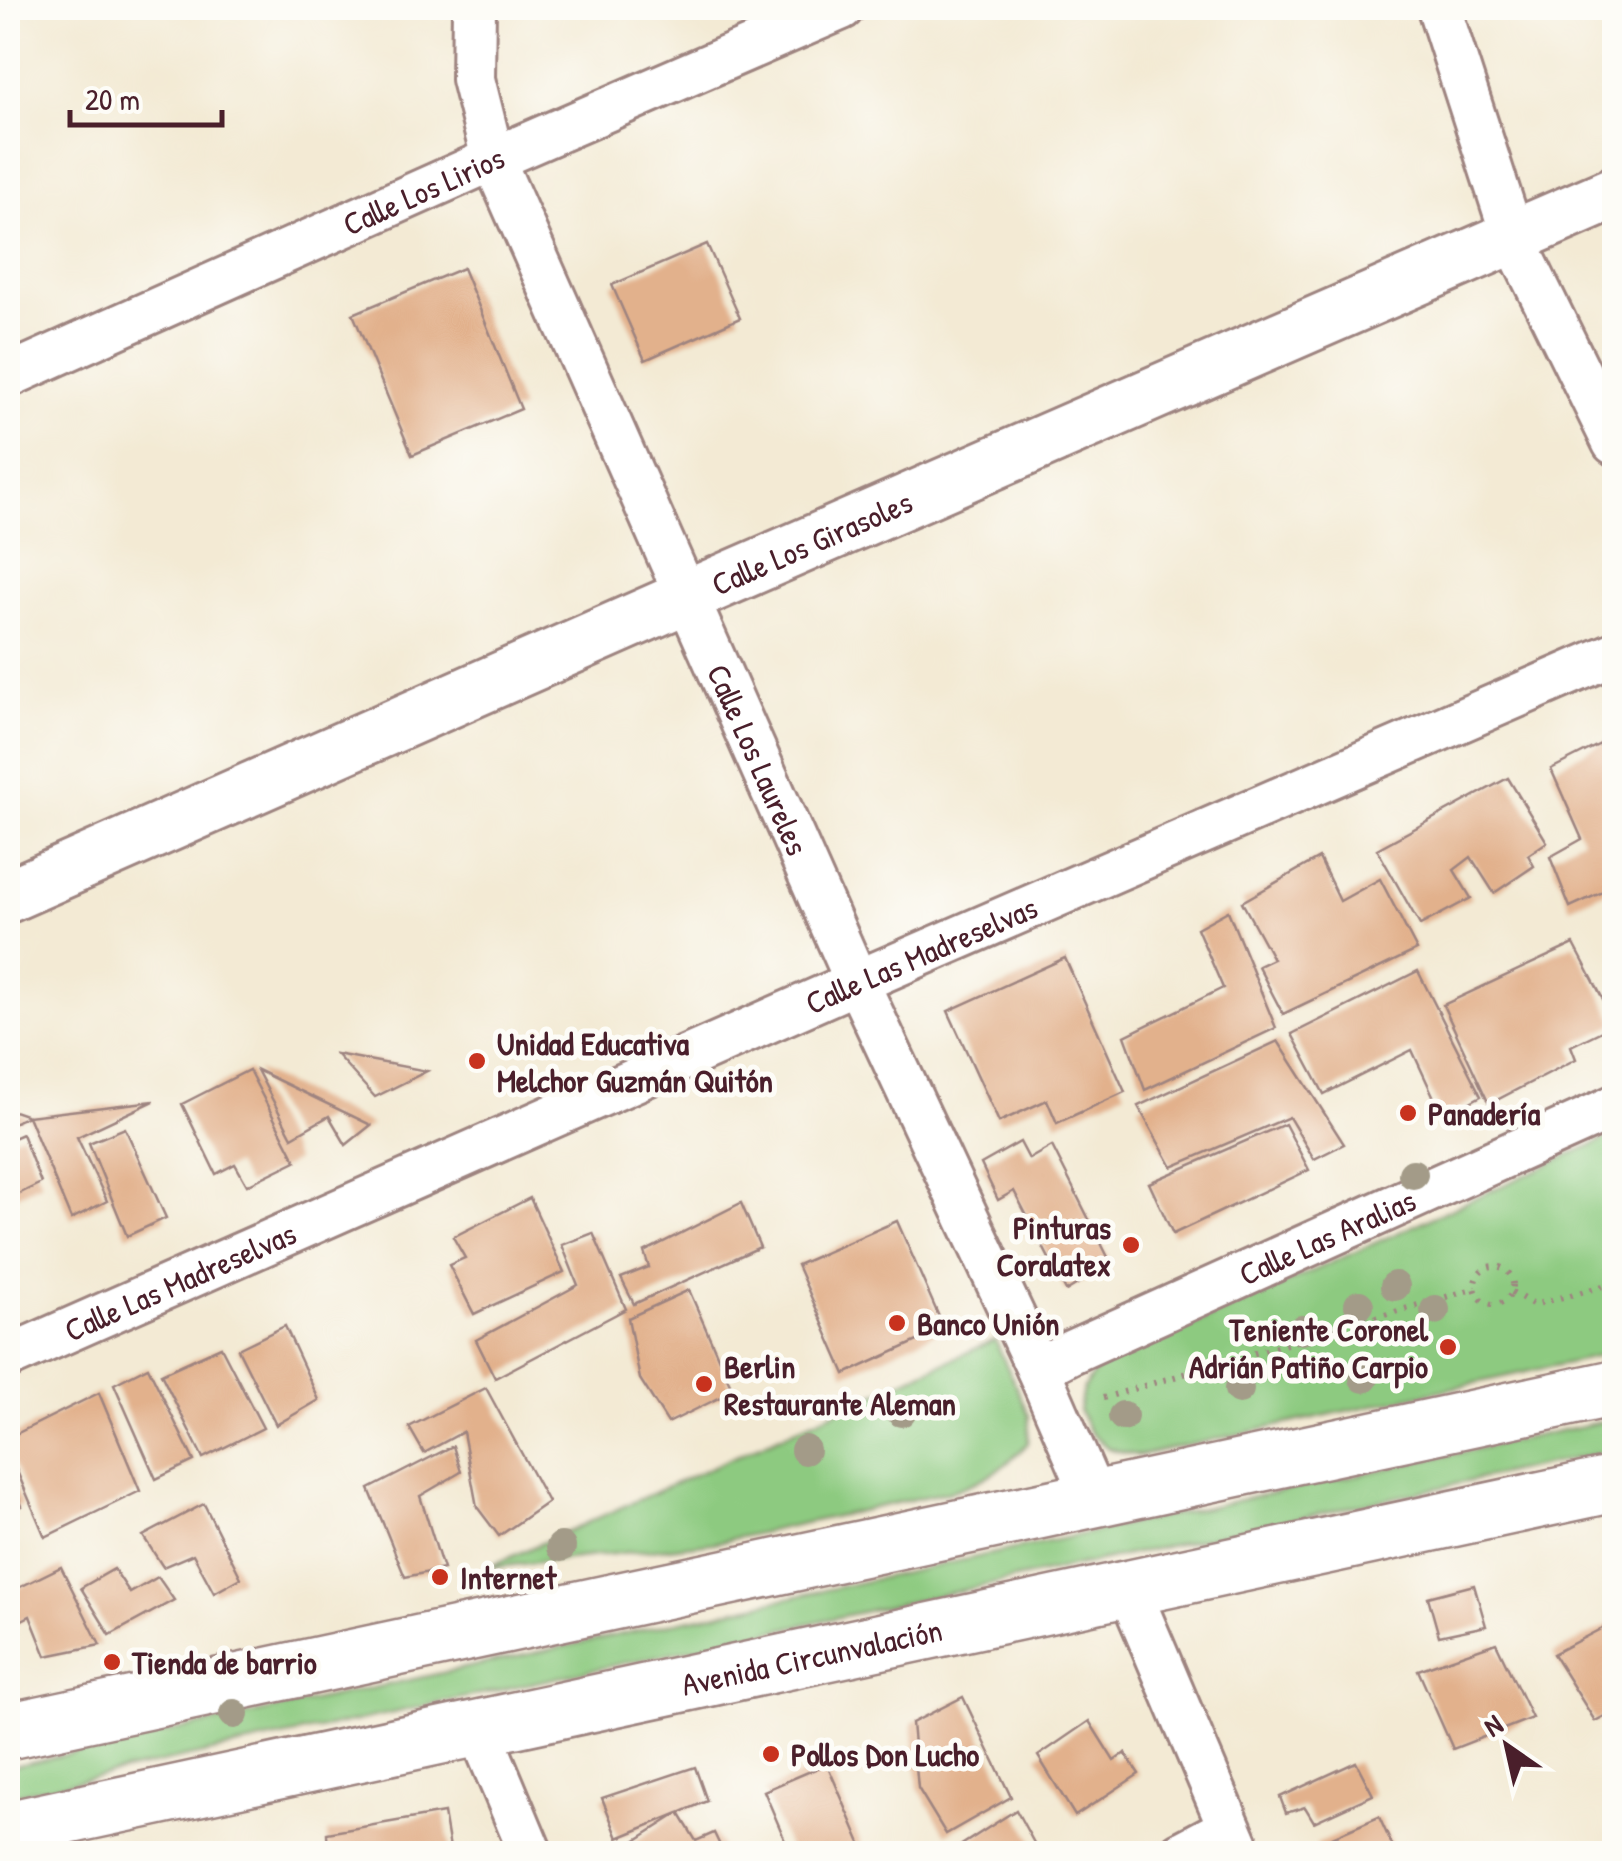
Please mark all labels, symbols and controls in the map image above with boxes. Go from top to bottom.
scale bar [70,65,222,127]
text: 20 m [85,79,140,119]
street label: Calle Los Lirios [336,135,511,245]
street label: Calle Los Girasoles [705,480,919,605]
street label: Calle Los Laureles [698,657,820,862]
street label: Calle Las Madreselvas [799,885,1044,1024]
place label: Unidad Educativa Melchor Guzmán Quitón [497,1022,773,1102]
marker: Unidad Educativa Melchor Guzmán Quitón [466,1050,488,1072]
place label: Panadería [1428,1092,1541,1135]
marker: Panadería [1397,1102,1419,1124]
street label: Calle Las Aralias [1232,1178,1422,1295]
place label: Pinturas Coralatex [997,1206,1111,1286]
street label: Calle Las Madreselvas [58,1211,302,1351]
marker: Pinturas Coralatex [1120,1234,1142,1256]
place label: Banco Unión [917,1302,1060,1345]
place label: Teniente Coronel Adrián Patiño Carpio [1189,1308,1429,1389]
marker: Banco Unión [886,1312,908,1334]
marker: Teniente Coronel Adrián Patiño Carpio [1437,1336,1459,1358]
place label: Berlin Restaurante Aleman [724,1345,956,1425]
marker: Berlin Restaurante Aleman [693,1373,715,1395]
place label: Internet [460,1556,557,1599]
marker: Internet [429,1566,451,1588]
street label: Avenida Circunvalación [677,1607,946,1705]
place label: Tienda de barrio [131,1641,317,1684]
marker: Tienda de barrio [101,1651,123,1673]
north arrow [1457,1696,1557,1796]
text: N [1476,1705,1510,1745]
place label: Pollos Don Lucho [791,1733,979,1776]
marker: Pollos Don Lucho [760,1743,782,1765]

